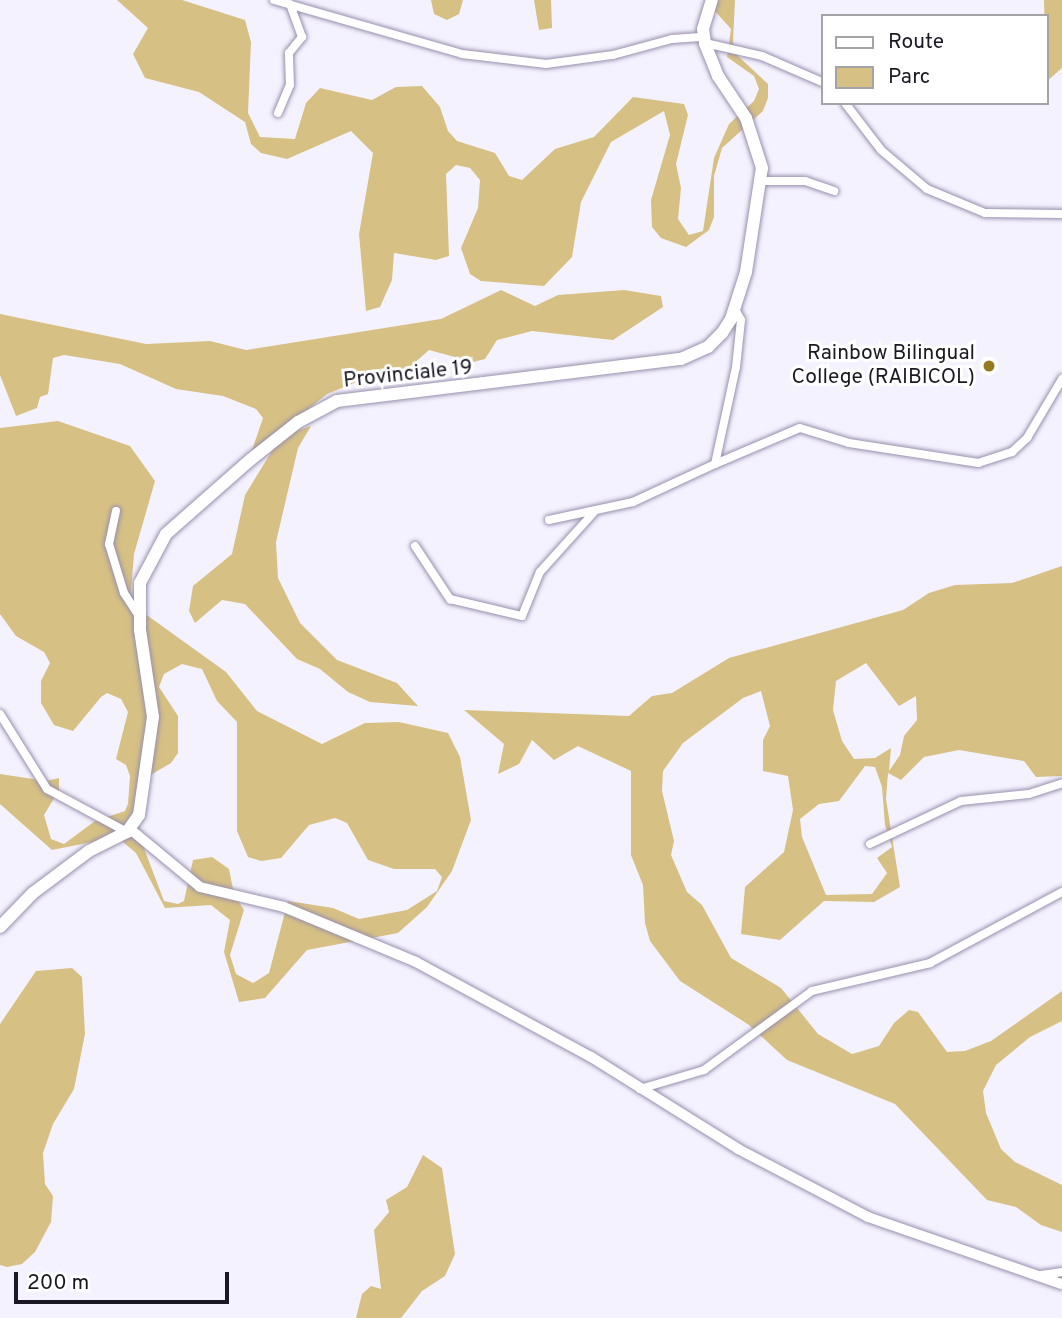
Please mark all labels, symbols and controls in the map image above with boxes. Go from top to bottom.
legend [820,14,1048,105]
text: Route [888,29,944,56]
text: Parc [888,64,930,91]
place label: Rainbow Bilingual College (RAIBICOL) [792,341,975,391]
street label: Provinciale 19 [342,356,474,394]
marker: Rainbow Bilingual College (RAIBICOL) [981,358,997,374]
scale bar [18,1258,233,1302]
text: 200 m [27,1270,89,1297]

